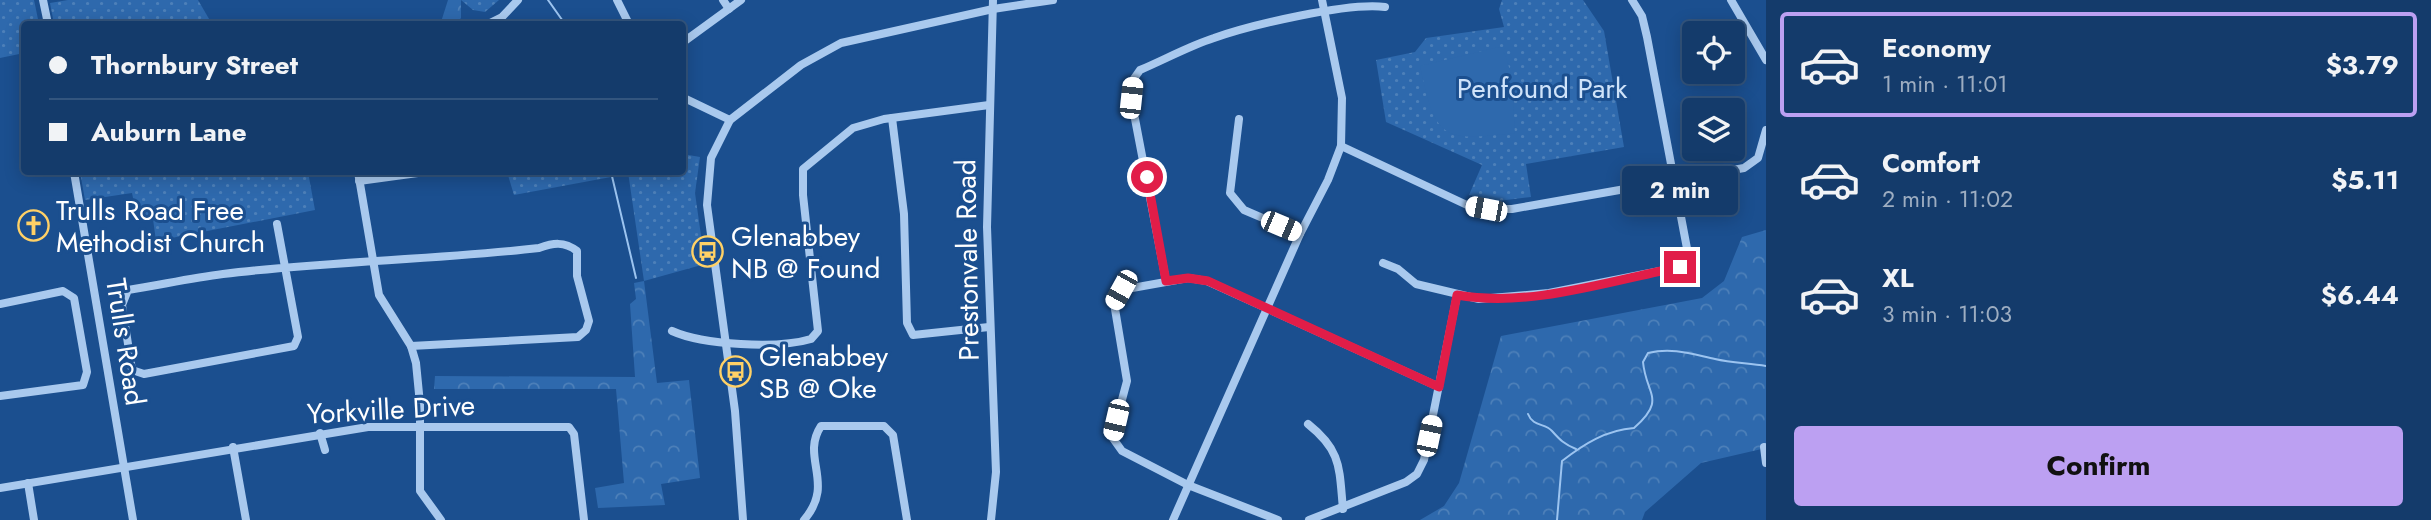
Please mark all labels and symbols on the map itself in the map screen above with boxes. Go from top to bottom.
park label: Penfound Park [1457,68,1628,109]
car [1119,76,1144,120]
street label: Prestonvale Road [945,159,990,361]
route start [1131,161,1163,193]
callout: 2 min [1622,166,1738,215]
place label: Trulls Road Free Methodist Church [56,190,265,263]
car [1464,195,1509,223]
car [1258,208,1305,244]
church icon: Trulls Road Free Methodist Church [16,209,50,243]
place label: Glenabbey NB @ Found [731,216,881,289]
bus stop icon: Glenabbey NB @ Found [691,235,725,269]
route end [1664,251,1696,283]
car [1102,267,1141,313]
street label: Trulls Road [95,276,156,409]
place label: Glenabbey SB @ Oke [759,336,889,409]
bus stop icon: Glenabbey SB @ Oke [719,355,753,389]
street label: Yorkville Drive [306,385,476,434]
car [1102,397,1131,443]
car [1415,413,1444,459]

